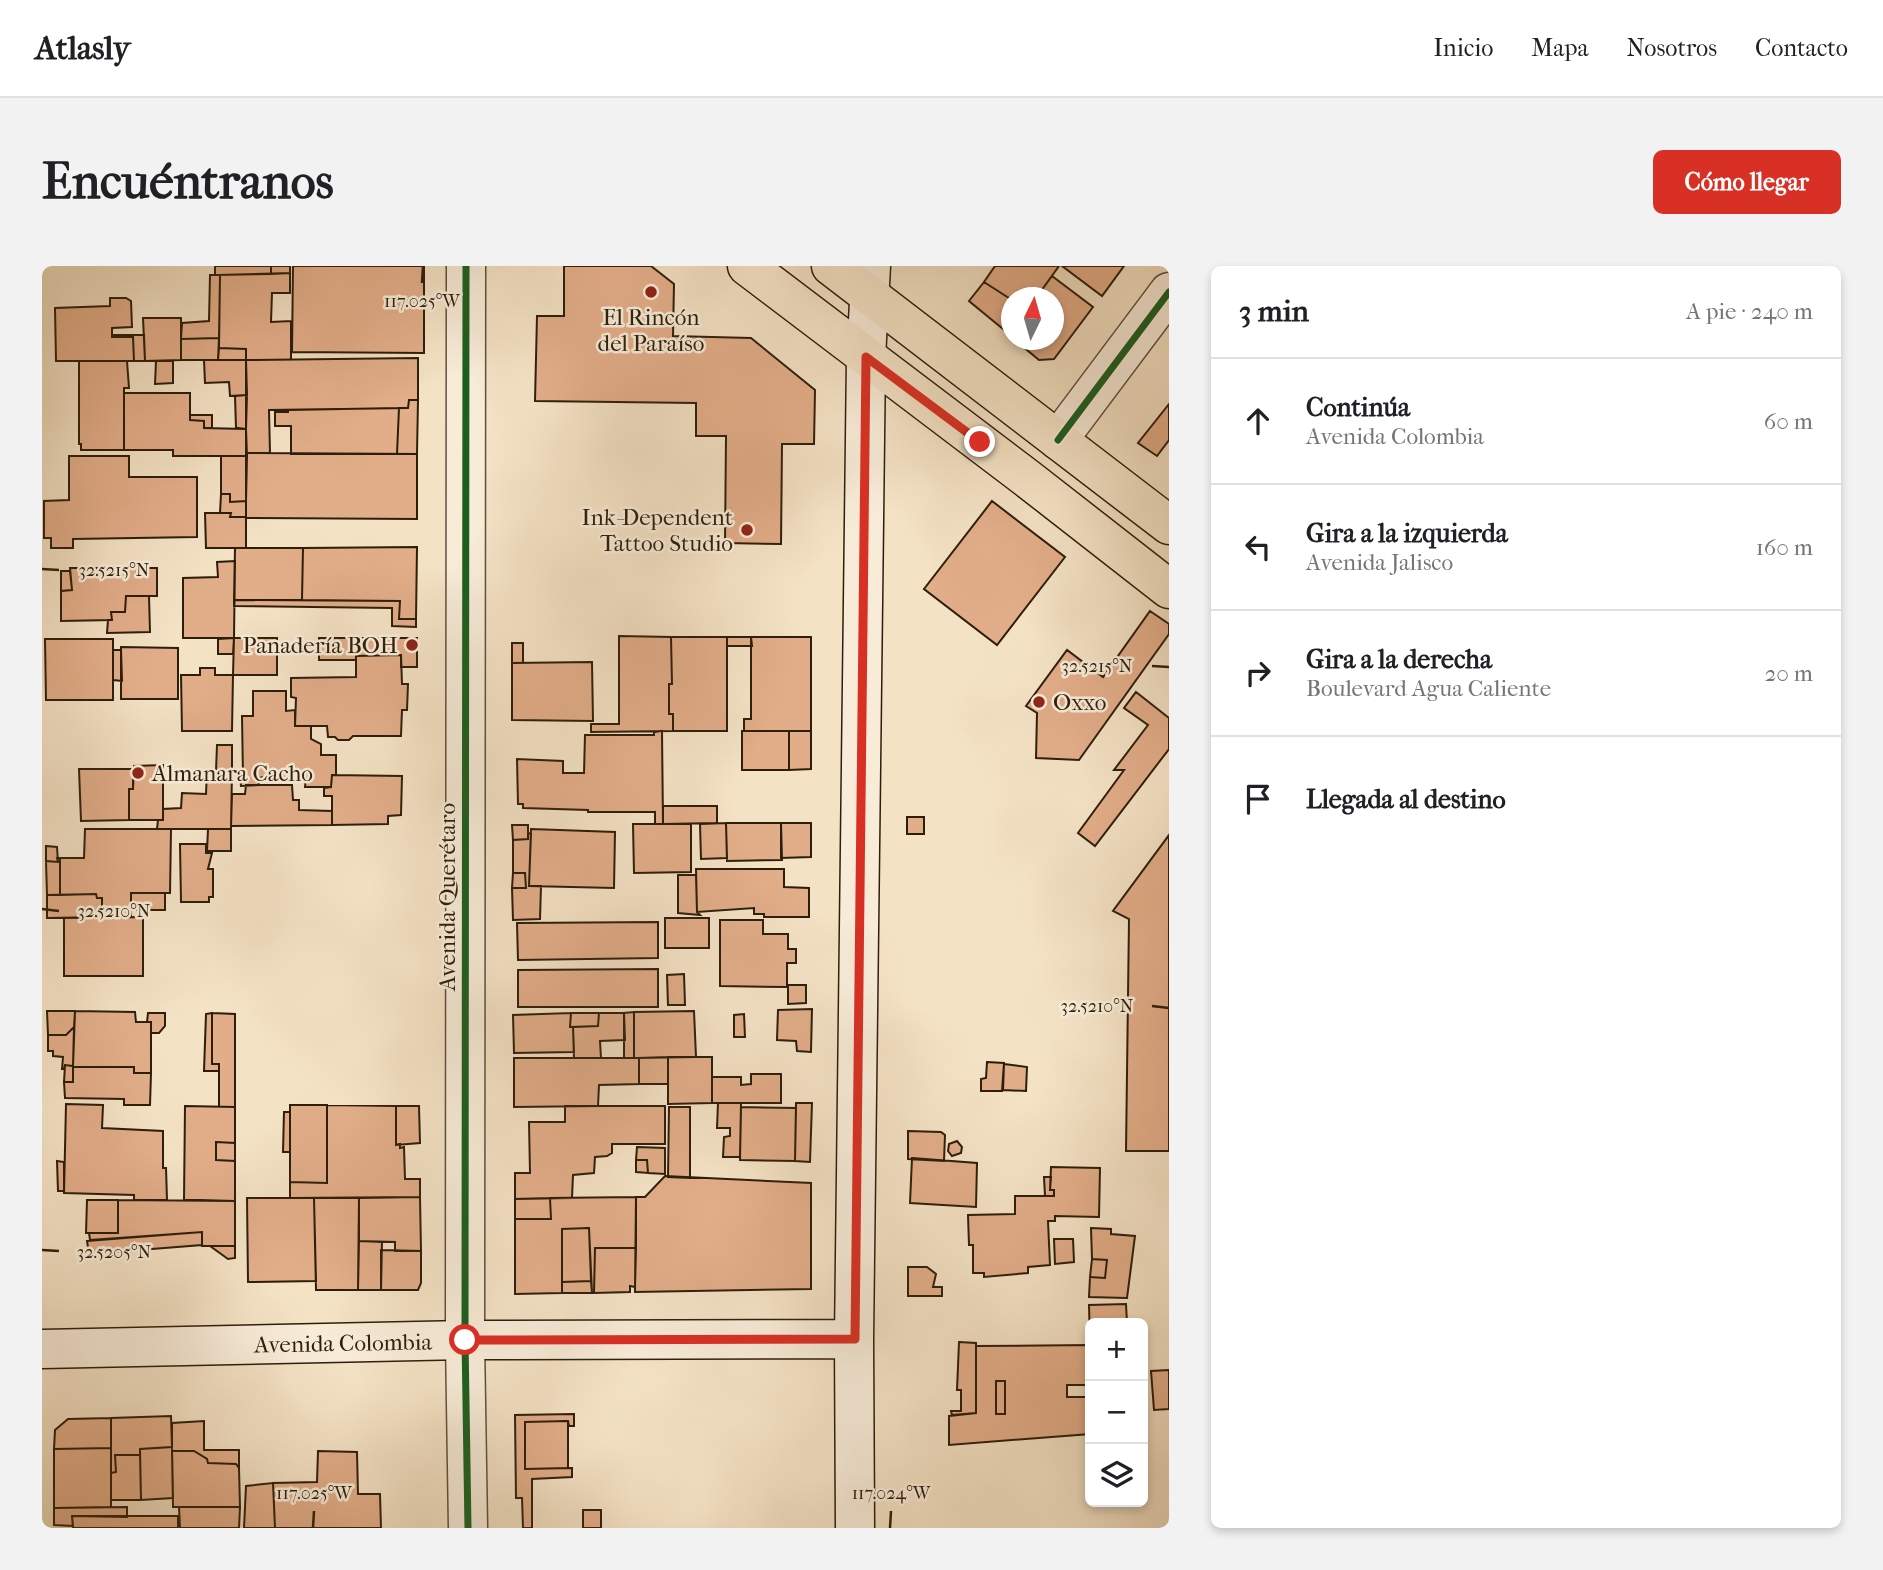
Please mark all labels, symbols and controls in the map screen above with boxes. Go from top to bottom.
text: Atlasly [35,29,130,68]
text: Inicio [1433,34,1493,62]
text: Mapa [1531,34,1589,62]
text: Nosotros [1627,34,1717,62]
text: Contacto [1755,34,1848,62]
button: Cómo llegar [1653,150,1841,214]
text: Encuéntranos [42,153,334,211]
marker: El Rincón del Paraíso [643,284,659,300]
north arrow [1001,287,1064,350]
text: 117.025°W [384,291,461,312]
text: 3 min [1239,294,1309,329]
text: A pie · 240 m [1686,298,1813,325]
place label: El Rincón del Paraíso [598,304,704,357]
text: Continúa [1306,392,1410,423]
icon: ahead [1239,402,1277,440]
text: 60 m [1764,408,1813,435]
text: Avenida Colombia [1306,423,1484,450]
route end [964,426,995,457]
place label: Ink-Dependent Tattoo Studio [582,504,733,557]
text: Gira a la izquierda [1306,518,1508,549]
marker: Ink-Dependent Tattoo Studio [739,522,755,538]
icon: left [1239,528,1277,566]
text: 160 m [1756,534,1813,561]
text: Avenida Jalisco [1306,549,1453,576]
text: 32.5215°N [79,560,150,581]
place label: Panadería BOH [243,632,398,659]
marker: Panadería BOH [404,637,420,653]
text: Gira a la derecha [1306,644,1492,675]
icon: right [1239,654,1277,692]
text: 32.5215°N [1062,656,1133,677]
text: 20 m [1764,660,1813,687]
text: Boulevard Agua Caliente [1306,675,1551,702]
place label: Oxxo [1053,689,1106,716]
marker: Oxxo [1031,694,1047,710]
place label: Almanara Cacho [151,760,313,787]
marker: Almanara Cacho [130,765,146,781]
icon: arrive [1239,780,1277,818]
text: Llegada al destino [1306,784,1506,815]
street label: Avenida Querétaro [434,803,461,992]
text: 32.5210°N [78,901,151,922]
text: 32.5210°N [1061,996,1134,1017]
text: 32.5205°N [77,1242,152,1263]
map controls [1085,1318,1148,1507]
button: + [1085,1318,1148,1381]
route start [449,1324,480,1355]
street label: Avenida Colombia [253,1328,433,1359]
button: − [1085,1381,1148,1444]
button: layers [1085,1444,1148,1507]
text: 117.025°W [276,1483,353,1504]
text: 117.024°W [852,1483,932,1504]

